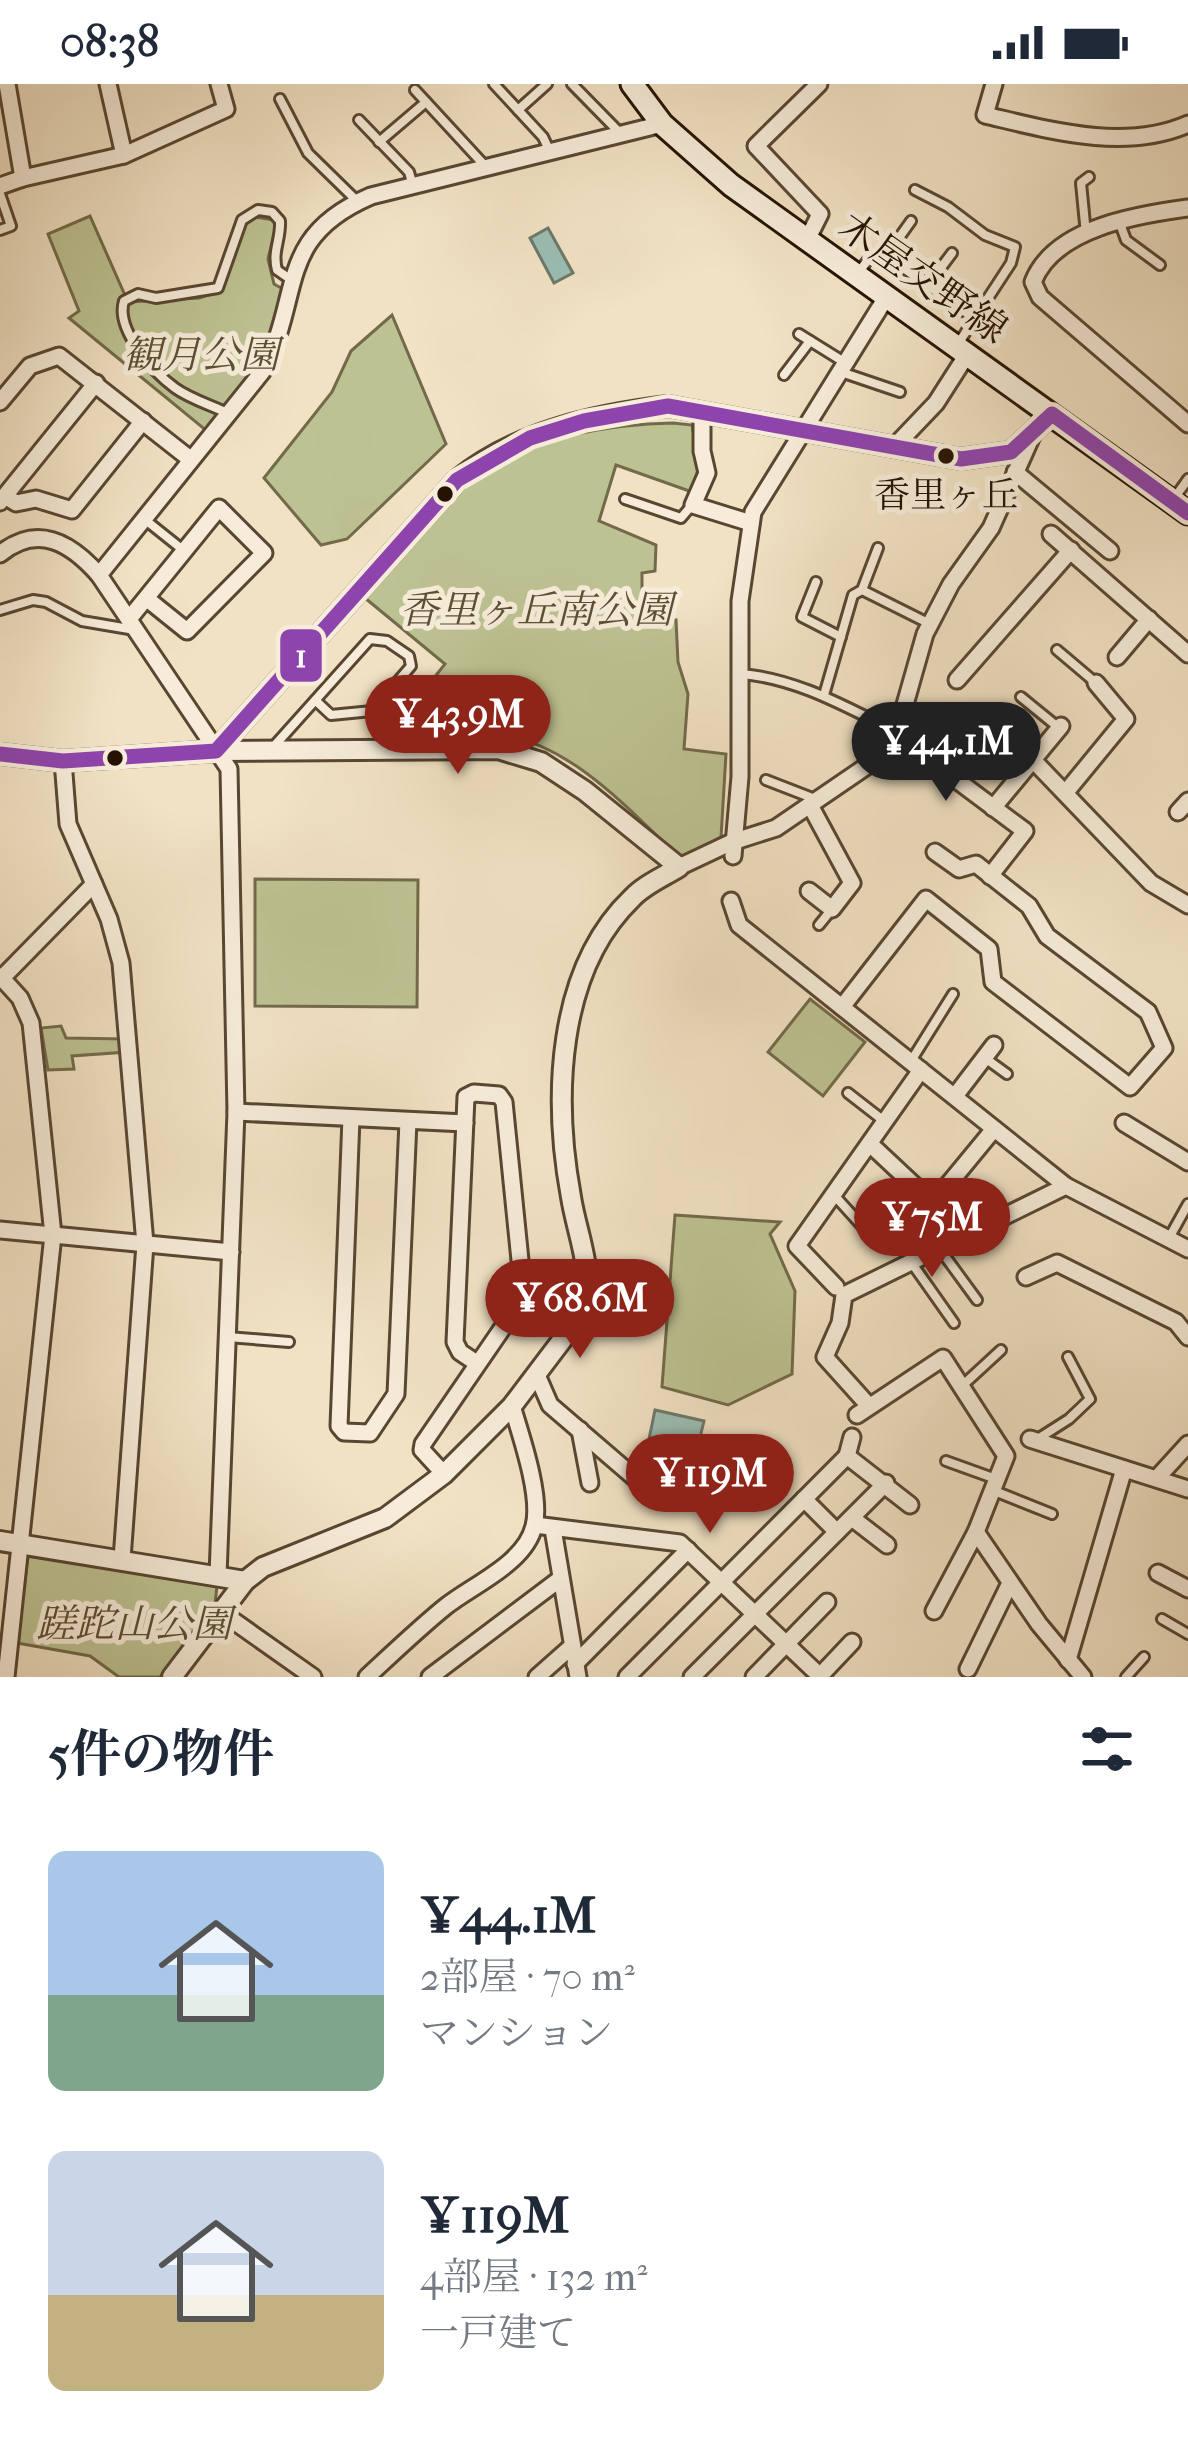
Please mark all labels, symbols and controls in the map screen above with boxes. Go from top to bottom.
text: 08:38 [60,16,159,69]
street label: 木屋交野線 [830,203,1016,353]
park label: 観月公園 [123,332,285,378]
marker: 香里ヶ丘 [935,445,957,467]
place label: 香里ヶ丘 [874,474,1018,516]
unlabelled marker [434,483,456,505]
park label: 香里ヶ丘南公園 [399,587,678,633]
line badge: 1 [278,627,324,684]
text: 1 [295,637,307,676]
pin: ¥43.9M [360,675,556,777]
text: ¥43.9M [392,691,524,737]
pin: ¥44.1M [848,702,1044,804]
text: ¥44.1M [879,718,1013,764]
unlabelled marker [104,747,126,769]
pin: ¥75M [861,1178,1003,1280]
text: ¥75M [881,1194,983,1240]
pin: ¥68.6M [482,1259,678,1361]
text: ¥68.6M [512,1275,648,1321]
pin: ¥119M [626,1434,794,1536]
text: ¥119M [653,1450,767,1496]
park label: 蹉跎山公園 [36,1601,237,1647]
icon: filters [1074,1716,1140,1782]
text: 5件の物件 [48,1724,274,1784]
text: ¥44.1M [420,1885,596,1945]
icon: home [144,1899,288,2043]
text: 2部屋 · 70 m² [420,1954,635,2000]
text: マンション [420,2010,613,2056]
text: ¥119M [420,2185,569,2245]
icon: home [144,2199,288,2343]
text: 4部屋 · 132 m² [420,2254,647,2300]
text: 一戸建て [420,2310,576,2356]

